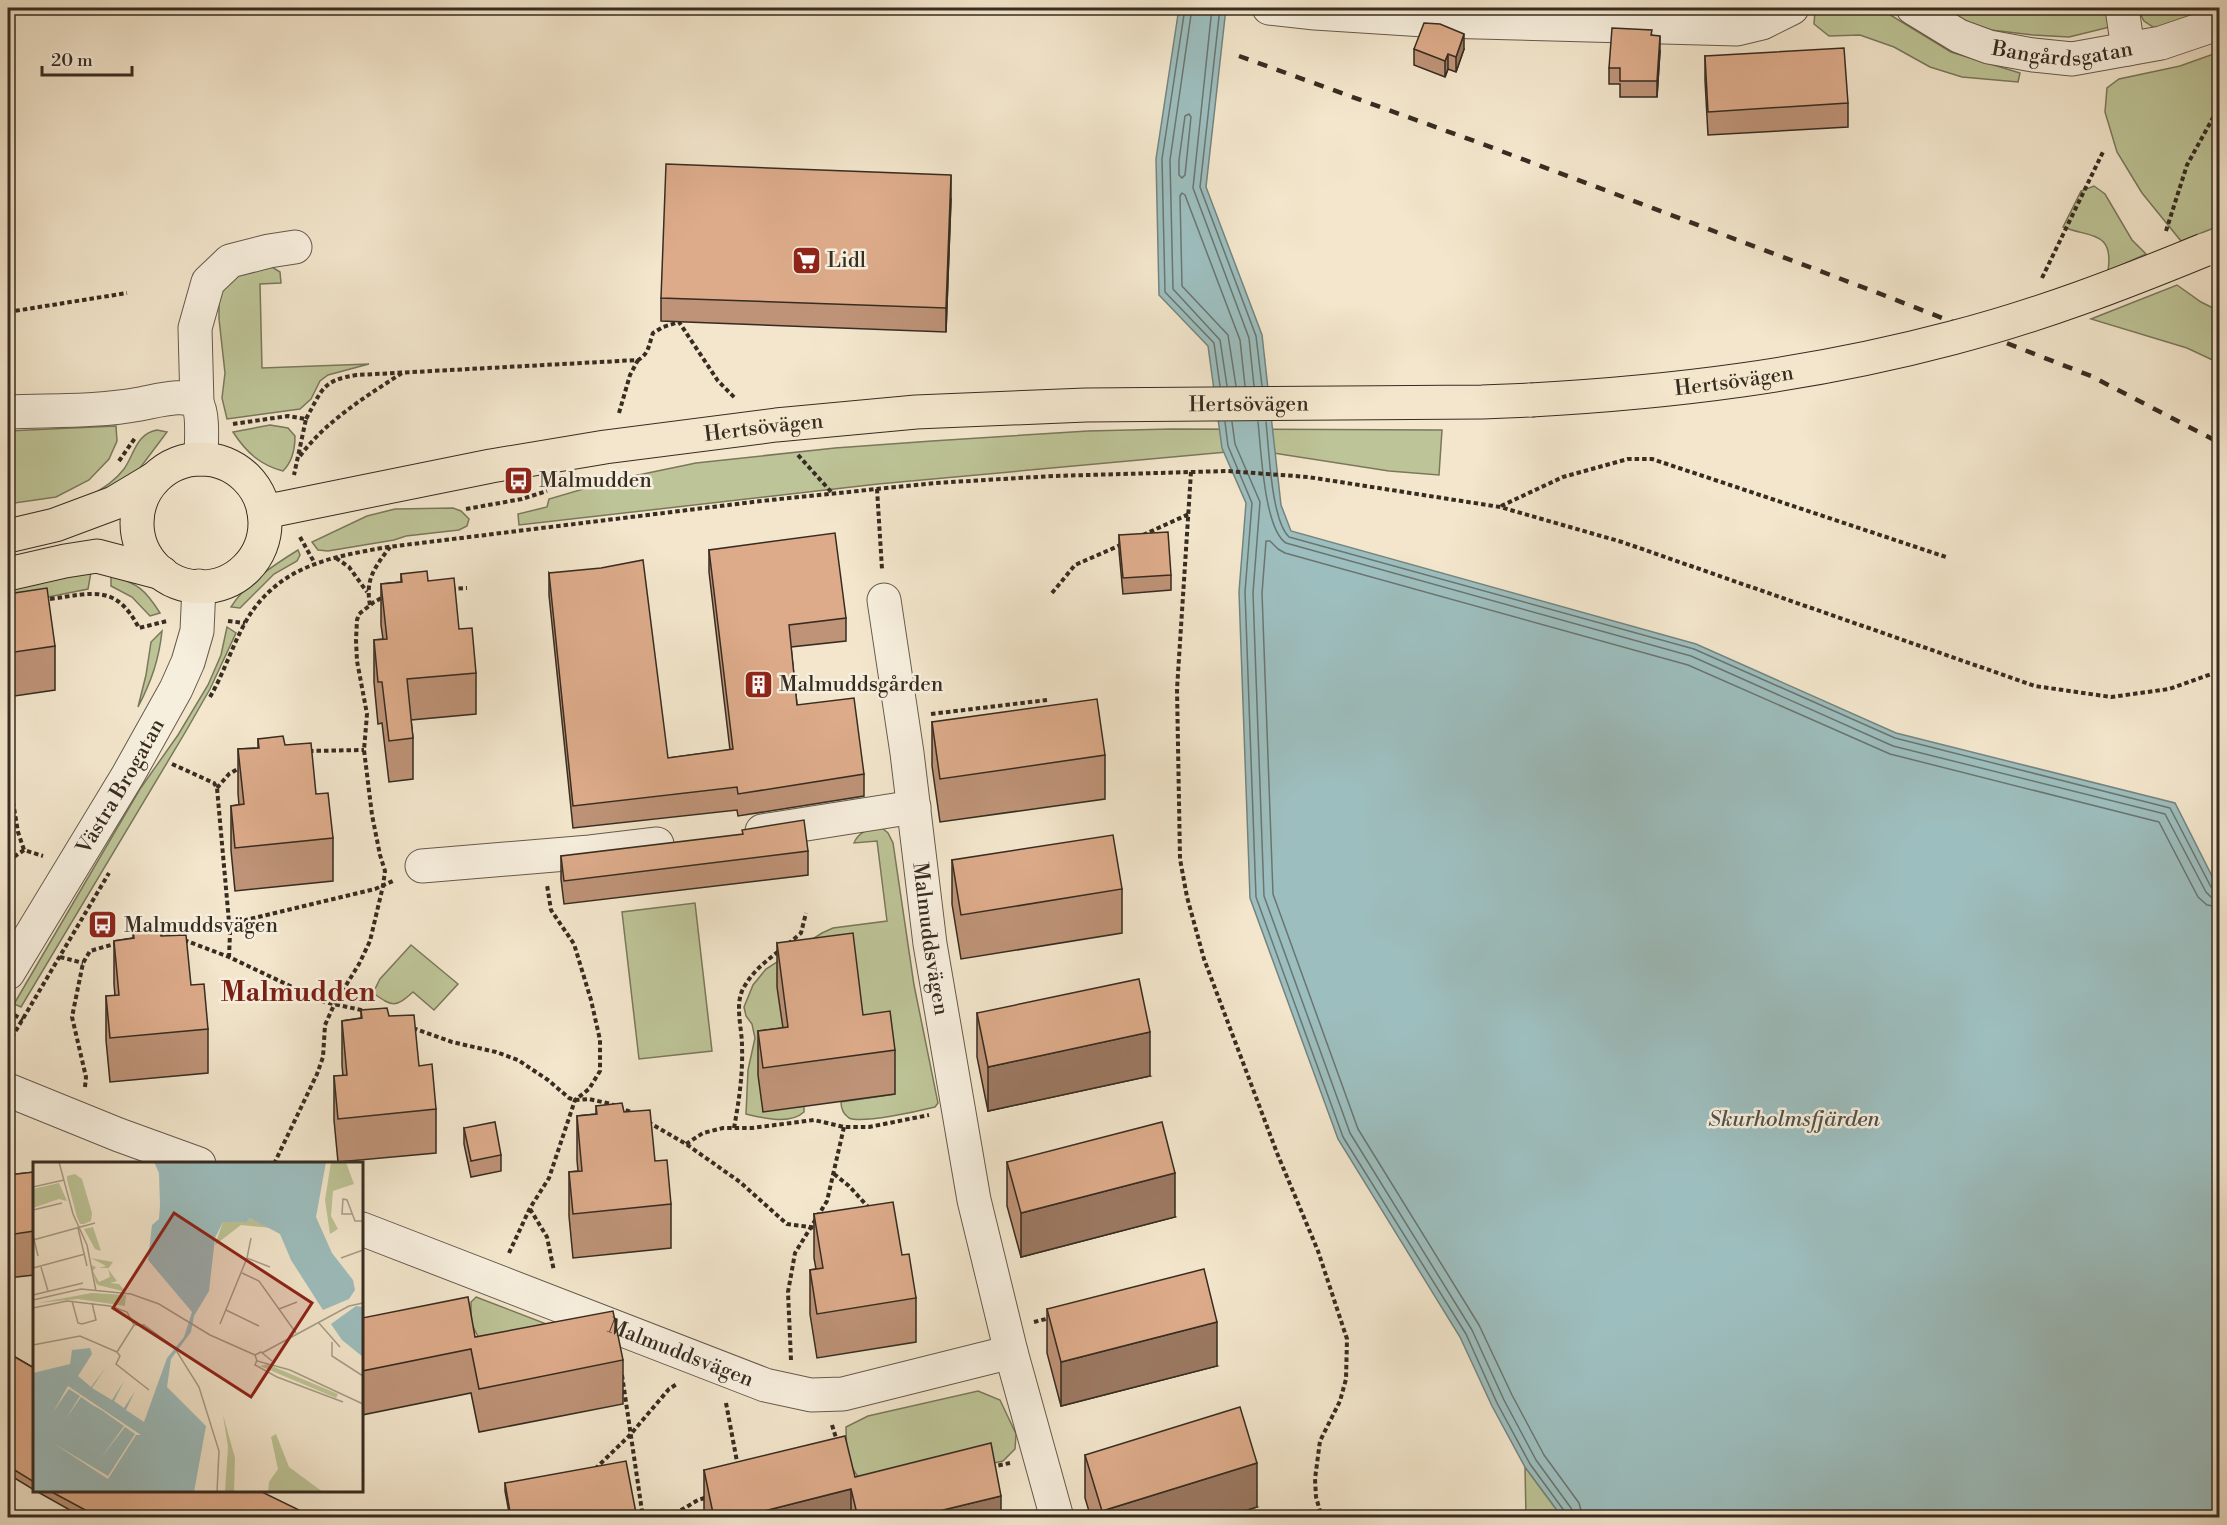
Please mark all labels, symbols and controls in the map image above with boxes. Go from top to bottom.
street label: Bangårdsgatan [1989,36,2135,73]
scale bar [42,39,132,77]
text: 20 m [51,49,93,72]
supermarket icon: Lidl [790,244,822,276]
place label: Lidl [827,248,866,274]
street label: Hertsövägen [1673,360,1796,402]
street label: Hertsövägen [1189,391,1309,418]
street label: Hertsövägen [702,409,825,448]
bus stop icon: Malmudden [502,464,534,496]
place label: Malmudden [539,468,652,494]
building icon: Malmuddsgården [742,668,774,700]
place label: Malmuddsgården [779,672,944,698]
street label: Västra Brogatan [71,714,171,860]
street label: Malmuddsvägen [906,861,954,1018]
bus stop icon: Malmuddsvägen [87,909,119,941]
place label: Malmuddsvägen [124,913,278,939]
district label: Malmudden [221,976,376,1010]
water label: Skurholmsfjärden [1708,1106,1880,1133]
inset map [33,1162,363,1492]
street label: Malmuddsvägen [604,1313,758,1394]

